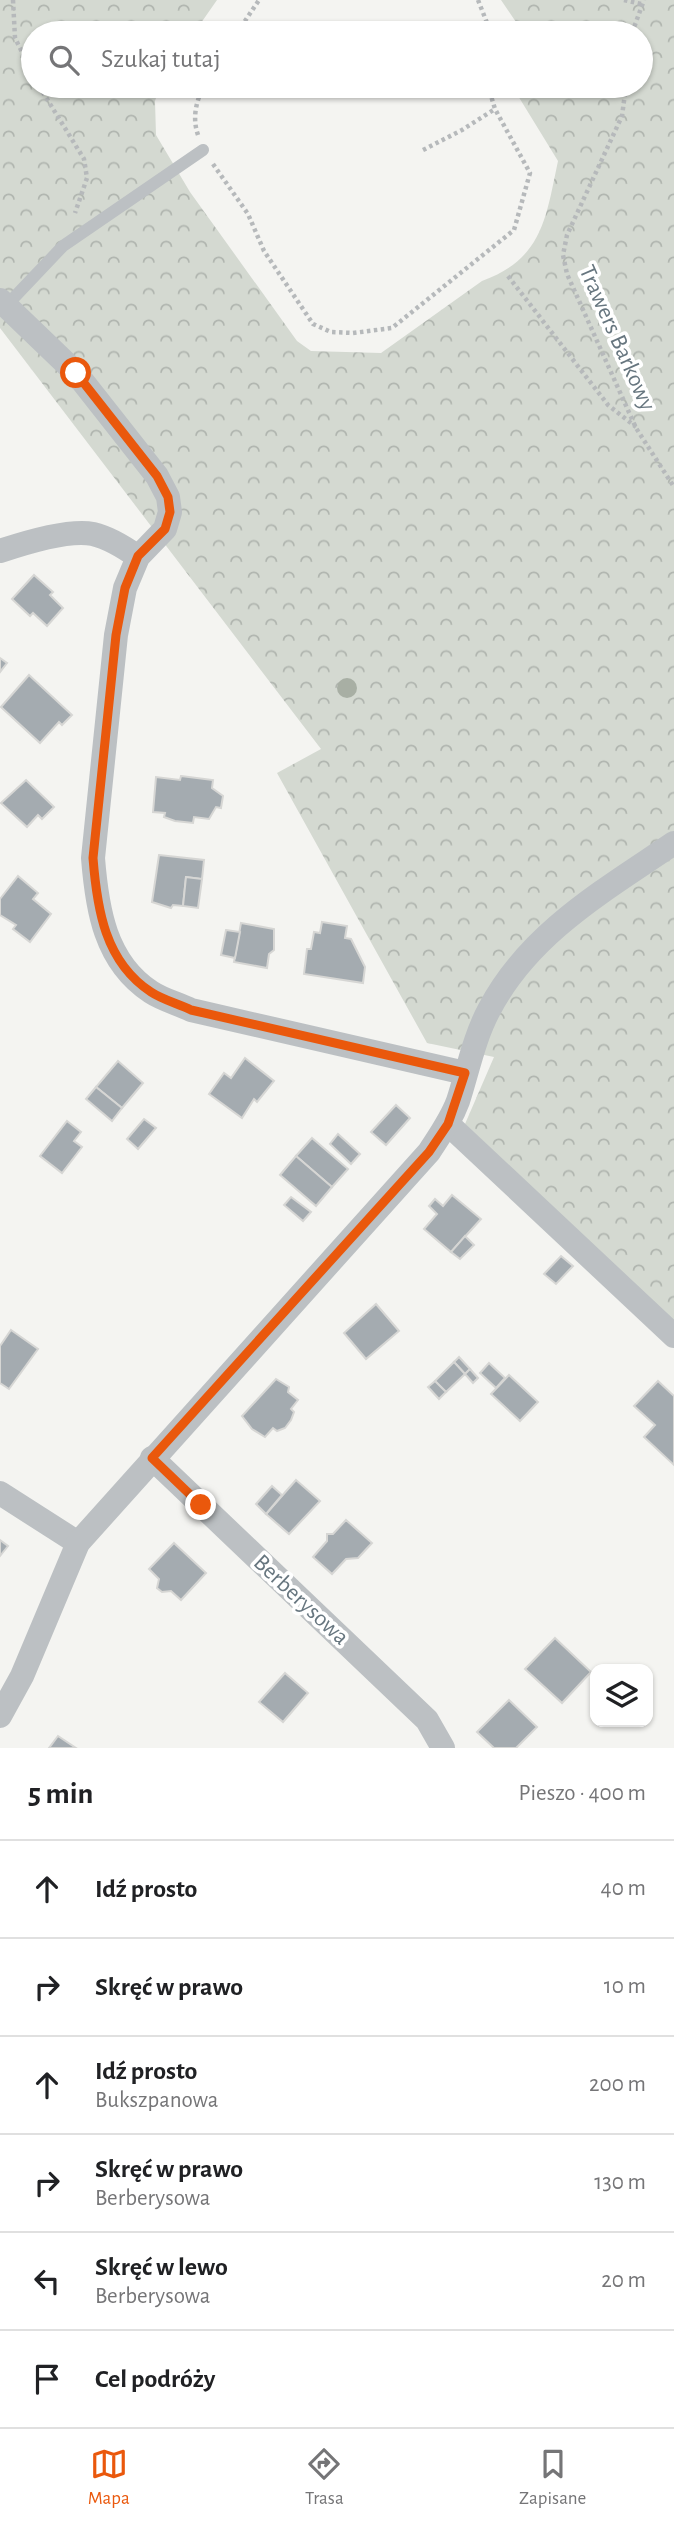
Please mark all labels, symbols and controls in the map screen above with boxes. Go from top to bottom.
search box [21,21,653,98]
icon: search [45,41,83,79]
text: Szukaj tutaj [101,46,221,72]
street label: Trawers Barkowy [574,262,660,414]
route start [60,357,91,388]
route end [185,1489,216,1520]
street label: Berberysowa [249,1550,353,1650]
map controls [590,1664,653,1727]
button: layers [590,1664,653,1727]
text: 5 min [28,1779,93,1809]
text: Pieszo · 400 m [519,1782,646,1805]
icon: ahead [28,1870,66,1908]
text: Idź prosto [95,1876,197,1902]
text: 40 m [601,1877,646,1900]
icon: right [28,1968,66,2006]
text: Skręć w prawo [95,1974,243,2000]
text: 10 m [604,1975,646,1998]
text: Idź prosto [95,2058,197,2084]
icon: ahead [28,2066,66,2104]
text: 200 m [589,2073,646,2096]
text: Bukszpanowa [95,2089,218,2112]
text: Skręć w prawo [95,2156,243,2182]
icon: right [28,2164,66,2202]
text: 130 m [594,2171,646,2194]
text: Berberysowa [95,2187,210,2210]
text: Skręć w lewo [95,2254,228,2280]
icon: left [28,2262,66,2300]
text: 20 m [601,2269,646,2292]
text: Berberysowa [95,2285,210,2308]
icon: arrive [28,2360,66,2398]
text: Cel podróży [95,2366,215,2392]
tab: Mapa [88,2445,130,2510]
tab: Trasa [305,2445,344,2510]
tab: Zapisane [519,2445,586,2510]

